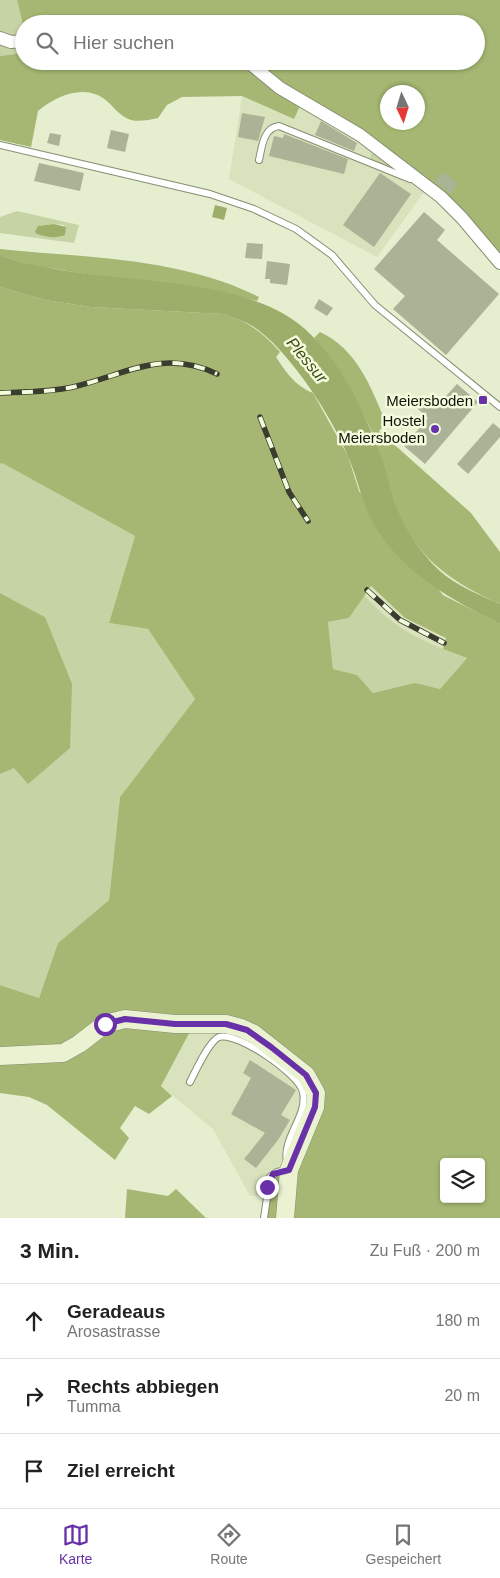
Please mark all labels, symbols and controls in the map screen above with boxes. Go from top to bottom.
search box [15,15,485,70]
icon: search [33,29,61,57]
text: Hier suchen [73,32,174,53]
north arrow [380,85,425,130]
water label: Plessur [283,334,331,386]
place label: Meiersboden [386,392,473,409]
marker: Meiersboden [477,394,489,406]
place label: Hostel Meiersboden [338,412,425,446]
marker: Hostel Meiersboden [429,423,441,435]
route start [94,1013,117,1036]
map controls [440,1158,485,1203]
button: layers [440,1158,485,1203]
route end [256,1176,279,1199]
text: 3 Min. [20,1239,80,1262]
text: Zu Fuß · 200 m [370,1242,480,1259]
text: Geradeaus [67,1301,165,1322]
icon: ahead [20,1307,48,1335]
text: 180 m [436,1312,480,1329]
text: Arosastrasse [67,1323,160,1340]
text: Rechts abbiegen [67,1376,219,1397]
icon: right [20,1382,48,1410]
text: 20 m [444,1387,480,1404]
text: Tumma [67,1398,121,1415]
icon: arrive [20,1457,48,1485]
text: Ziel erreicht [67,1460,175,1481]
tab: Karte [59,1521,92,1567]
tab: Route [210,1521,248,1567]
tab: Gespeichert [366,1521,441,1567]

